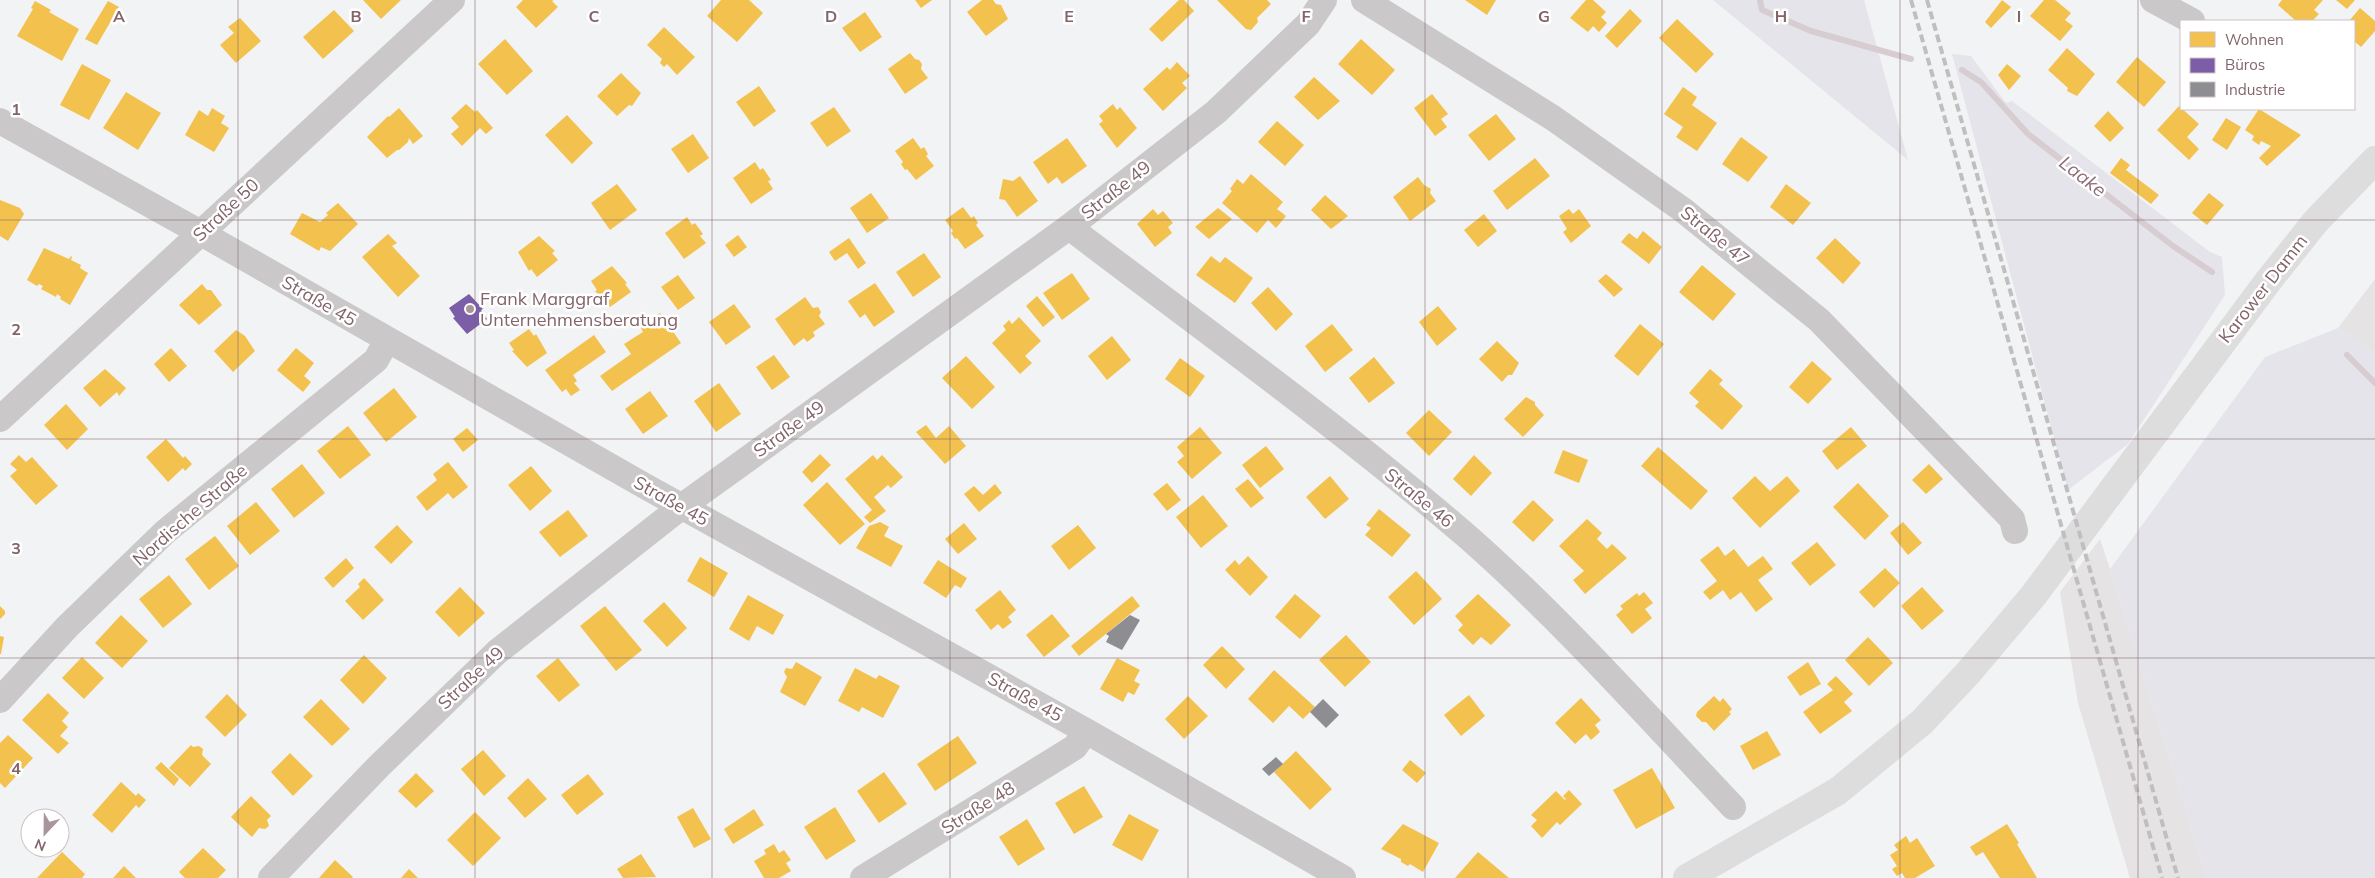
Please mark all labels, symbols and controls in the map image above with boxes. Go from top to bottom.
text: A [113,6,125,26]
text: B [350,6,362,26]
text: C [589,6,600,26]
text: D [825,6,837,26]
text: E [1064,6,1074,26]
text: F [1301,6,1311,26]
text: G [1538,6,1550,26]
text: H [1775,6,1787,26]
text: I [2017,6,2021,26]
legend [2180,20,2355,110]
text: Wohnen [2225,30,2284,49]
text: Büros [2225,55,2265,74]
text: Industrie [2225,80,2285,99]
text: 1 [11,99,21,119]
water label: Laake [2055,150,2111,202]
street label: Straße 49 [1076,155,1155,224]
street label: Straße 50 [188,173,264,246]
street label: Straße 47 [1676,201,1755,270]
street label: Karower Damm [2213,230,2312,347]
street label: Straße 45 [278,270,361,331]
place label: Frank Marggraf Unternehmensberatung [480,287,678,331]
marker: Frank Marggraf Unternehmensberatung [464,303,476,315]
text: 2 [11,319,21,339]
street label: Straße 49 [749,395,829,462]
street label: Nordische Straße [128,459,252,571]
street label: Straße 46 [1380,463,1459,532]
street label: Straße 45 [630,471,713,531]
text: 3 [11,538,21,558]
street label: Straße 49 [433,641,509,714]
street label: Straße 45 [984,667,1067,727]
text: 4 [11,758,21,778]
street label: Straße 48 [937,776,1019,839]
north arrow [20,808,70,858]
text: N [32,835,48,855]

